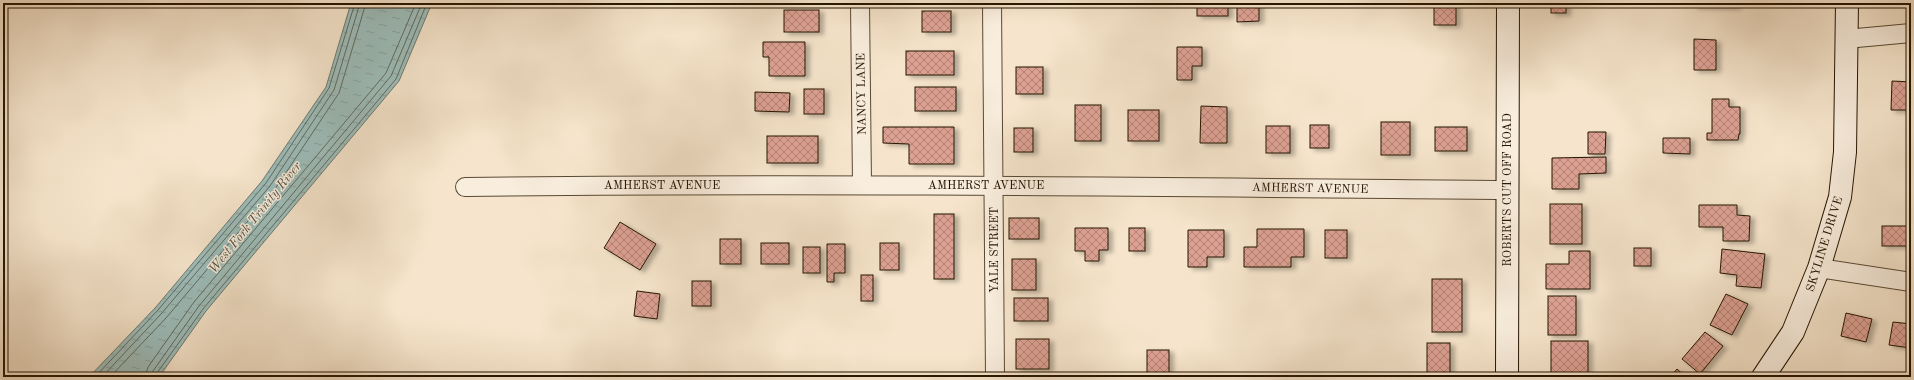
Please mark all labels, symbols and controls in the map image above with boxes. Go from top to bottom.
street label: NANCY LANE [855,53,869,135]
street label: ROBERTS CUT OFF ROAD [1502,113,1514,267]
water label: West Fork Trinity River [206,160,304,276]
street label: AMHERST AVENUE [604,180,720,192]
street label: AMHERST AVENUE [928,180,1044,192]
street label: AMHERST AVENUE [1252,182,1368,196]
street label: SKYLINE DRIVE [1805,195,1845,293]
street label: YALE STREET [989,207,1001,293]

